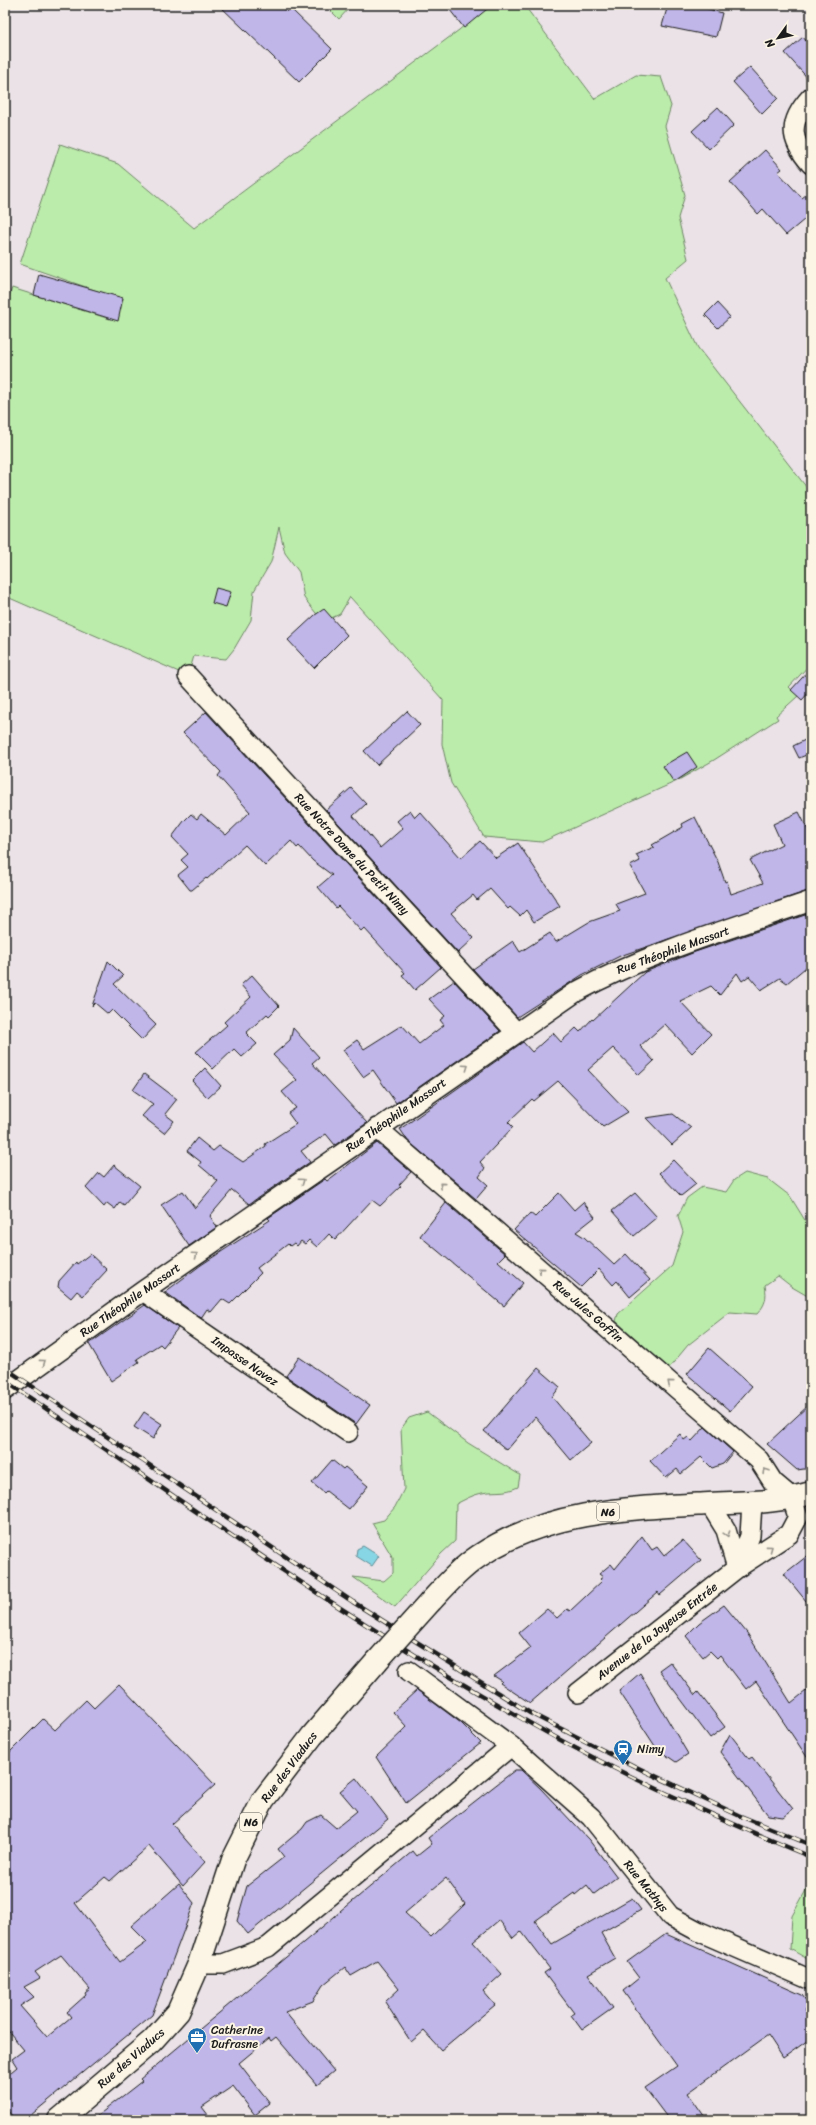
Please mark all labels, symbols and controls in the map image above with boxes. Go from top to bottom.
north arrow [758,18,798,58]
text: N [760,34,781,52]
street label: Rue Notre Dame du Petit Nimy [289,788,416,921]
street label: Rue Théophile Massart [613,919,733,981]
one-way arrow [462,1064,469,1072]
street label: Rue Théophile Massart [341,1072,451,1158]
one-way arrow [297,1179,304,1186]
one-way arrow [440,1182,447,1189]
one-way arrow [190,1253,197,1260]
street label: Rue Théophile Massart [75,1257,185,1343]
one-way arrow [538,1268,545,1275]
street label: Rue Jules Goffin [548,1274,629,1348]
street label: Impasse Navez [206,1329,283,1393]
one-way arrow [39,1359,46,1367]
one-way arrow [668,1381,675,1388]
one-way arrow [763,1468,770,1475]
road number: N6 [597,1503,619,1521]
one-way arrow [722,1531,730,1538]
one-way arrow [766,1546,773,1553]
street label: Avenue de la Joyeuse Entrée [591,1576,723,1686]
street label: Rue des Viaducs [255,1726,323,1807]
station icon: Nimy [612,1738,634,1766]
place label: Nimy [637,1738,665,1760]
road number: N6 [240,1813,262,1831]
street label: Rue Mathys [618,1855,675,1918]
place label: Catherine Dufrasne [211,2019,263,2055]
street label: Rue des Viaducs [92,2022,170,2094]
office icon: Catherine Dufrasne [186,2026,208,2054]

